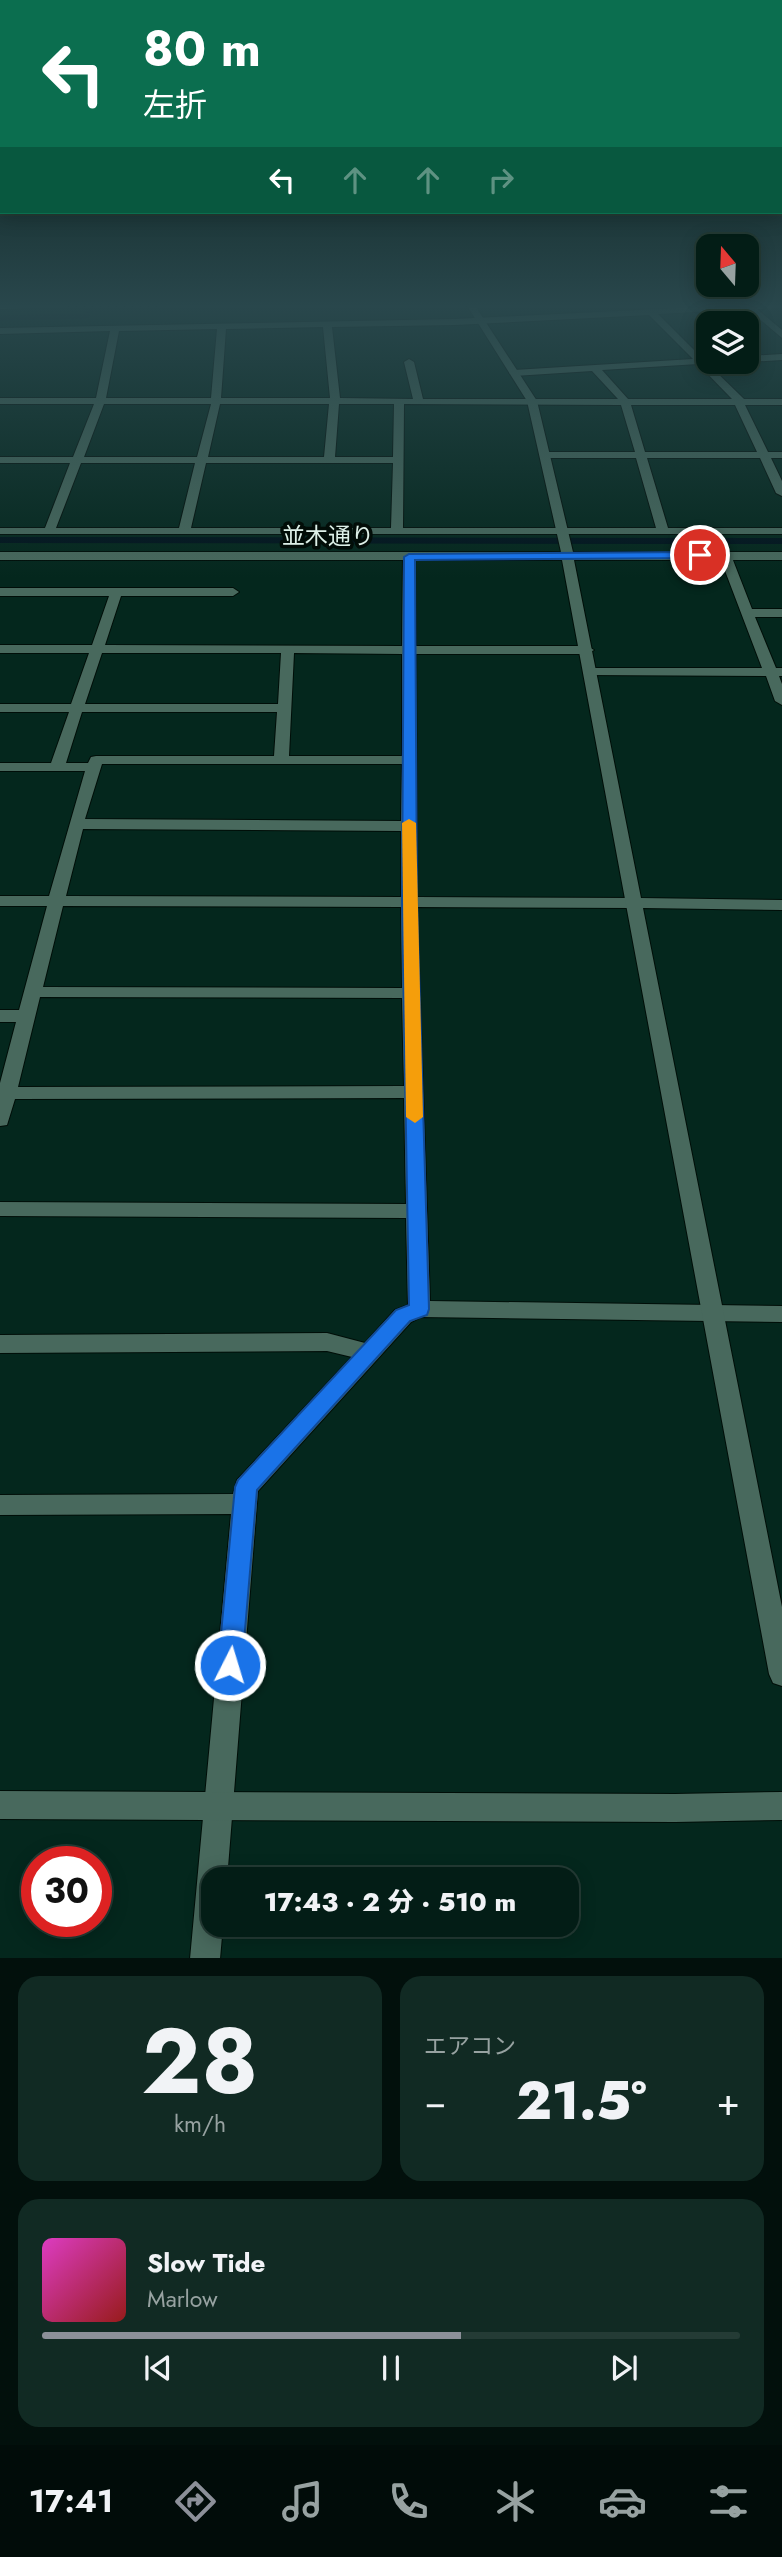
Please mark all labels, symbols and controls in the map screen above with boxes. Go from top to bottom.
text: 80 m [143,14,261,84]
icon: left [28,28,119,119]
text: 左折 [143,82,207,128]
icon: left [263,161,301,199]
icon: ahead [336,161,374,199]
icon: ahead [409,161,447,199]
icon: right [482,161,520,199]
north arrow [696,234,760,298]
map controls [696,234,759,374]
button: layers [696,311,759,374]
street label: 並木通り [282,519,374,553]
pin [670,525,730,585]
icon: arrive [681,536,719,574]
position arrow [193,1628,267,1702]
speed limit sign: 30 [21,1846,112,1937]
text: 17:43 · 2 分 · 510 m [264,1883,516,1921]
text: 28 [142,1996,258,2127]
text: エアコン [424,2029,516,2063]
text: 21.5° [516,2063,647,2139]
text: − [424,2074,446,2129]
text: + [717,2074,740,2129]
text: km/h [174,2107,226,2141]
text: Slow Tide [147,2244,266,2282]
text: Marlow [147,2282,218,2316]
icon: previous [139,2349,177,2387]
icon: pause [372,2349,410,2387]
icon: next [605,2349,643,2387]
icon: directions [171,2477,220,2526]
icon: music [278,2477,327,2526]
icon: phone [384,2477,433,2526]
icon: climate [491,2477,540,2526]
icon: car [598,2477,647,2526]
icon: filters [704,2477,753,2526]
text: 17:41 [29,2478,113,2524]

